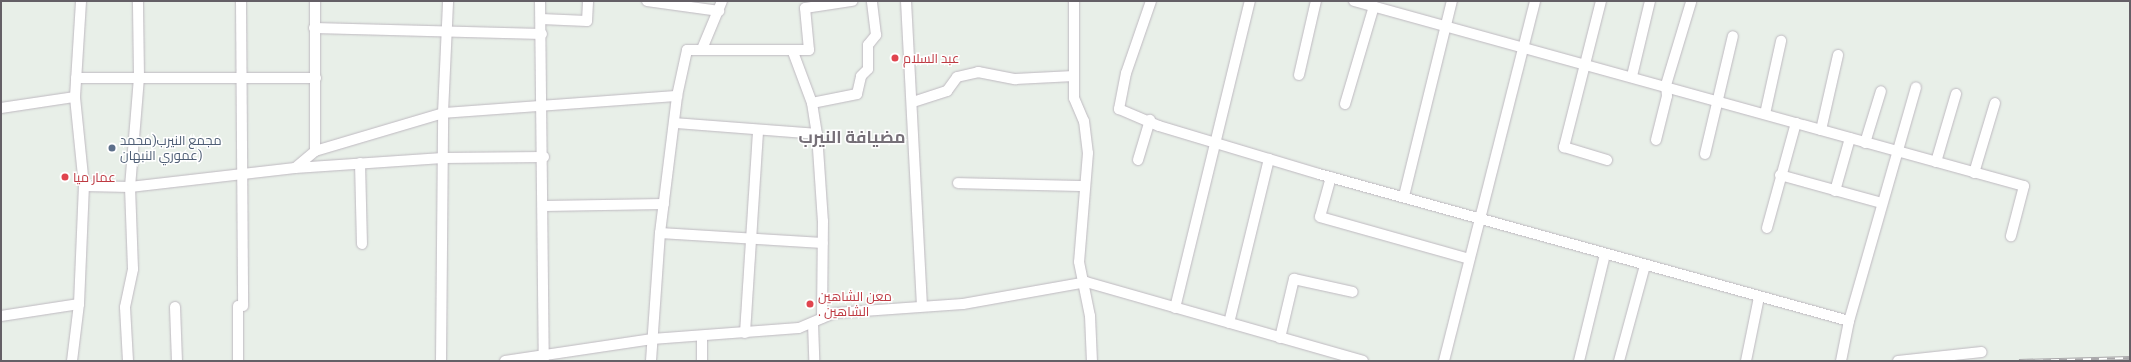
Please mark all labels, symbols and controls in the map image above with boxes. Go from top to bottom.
place label: عبد السلام [903,50,959,66]
marker: عبد السلام [890,53,900,63]
district label: مضيافة النيرب [798,127,906,147]
place label: مجمع النيرب(محمد عموري النبهان) [120,133,222,164]
marker: مجمع النيرب(محمد عموري النبهان) [107,143,117,153]
place label: عمار ميا [73,169,116,185]
marker: عمار ميا [60,172,70,182]
place label: معن الشاهين . الشاهين [818,289,892,320]
marker: معن الشاهين . الشاهين [805,299,815,309]

